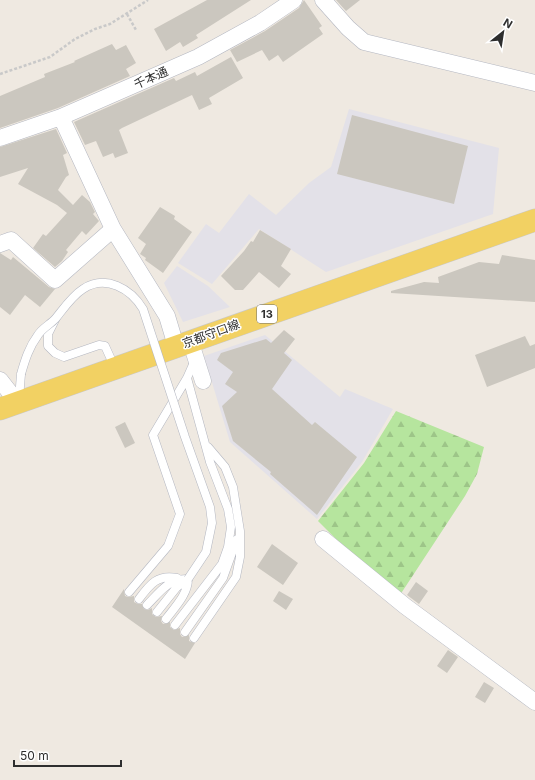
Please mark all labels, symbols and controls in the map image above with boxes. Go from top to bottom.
north arrow [483,12,523,52]
text: N [501,15,515,31]
street label: 千本通 [131,63,170,92]
road number: 13 [257,305,277,323]
street label: 京都守口線 [180,316,242,351]
scale bar [14,742,121,768]
text: 50 m [20,748,49,763]

